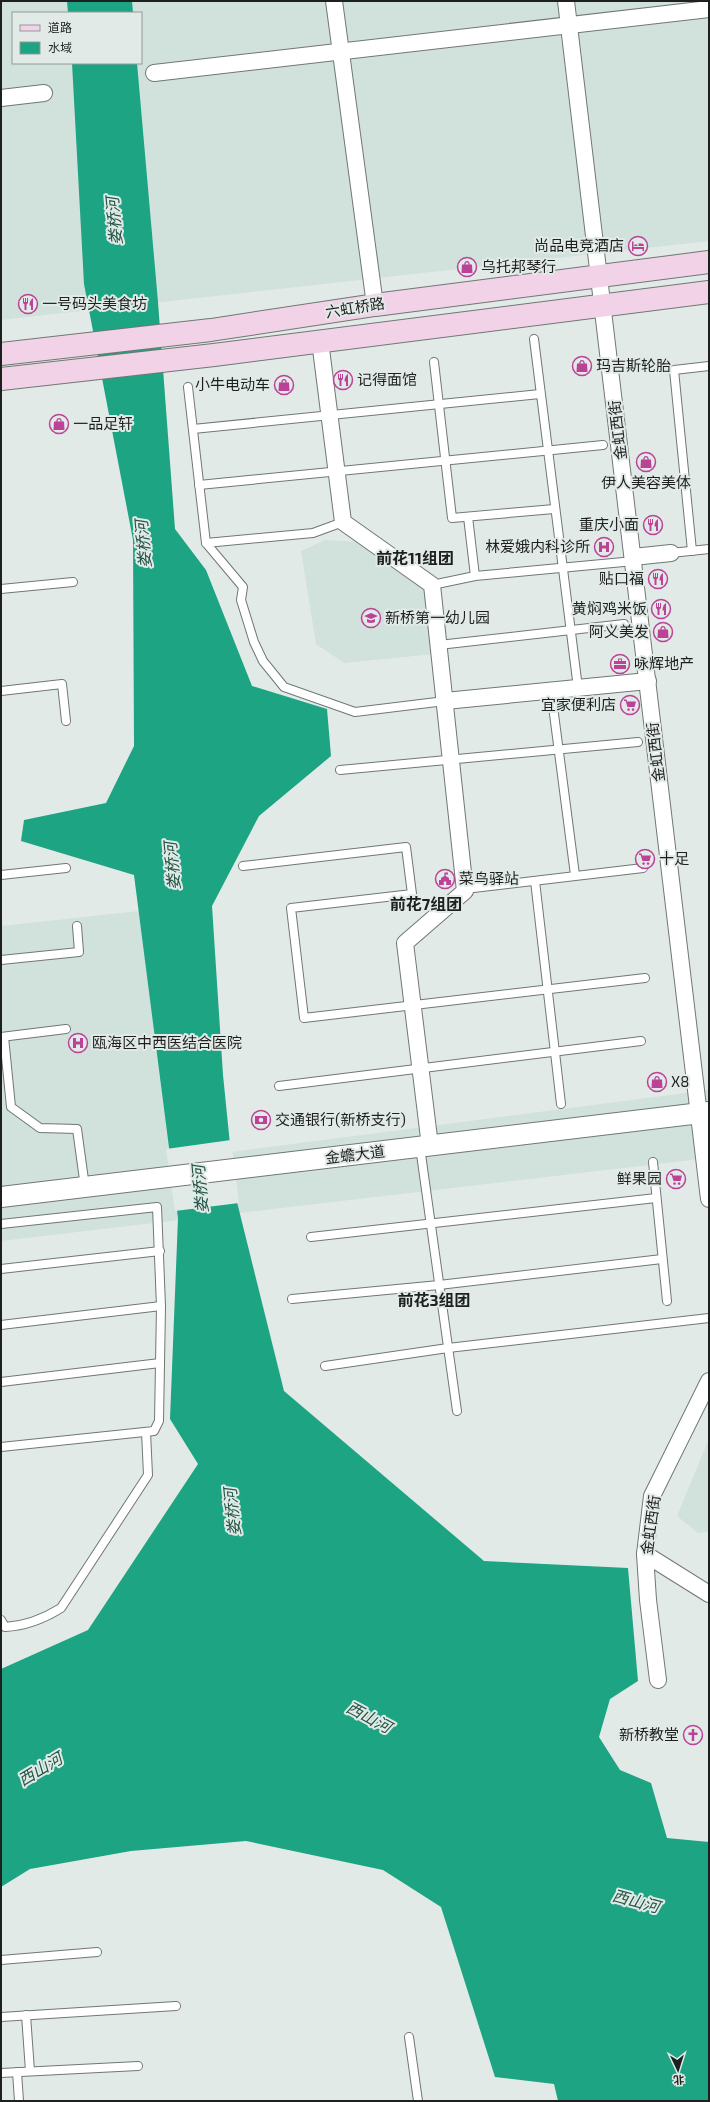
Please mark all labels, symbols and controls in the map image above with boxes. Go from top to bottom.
legend [12,12,142,64]
text: 道路 [48,20,72,34]
text: 水域 [48,40,72,54]
water label: 娄桥河 [102,193,125,246]
hotel icon: 尚品电竞酒店 [627,235,649,257]
place label: 尚品电竞酒店 [534,236,624,254]
shop icon: 乌托邦琴行 [456,256,478,278]
place label: 乌托邦琴行 [481,257,556,275]
restaurant icon: 一号码头美食坊 [17,293,39,315]
street label: 六虹桥路 [324,293,386,321]
place label: 一号码头美食坊 [42,294,147,312]
shop icon: 玛吉斯轮胎 [571,355,593,377]
place label: 玛吉斯轮胎 [596,356,671,374]
restaurant icon: 记得面馆 [332,369,354,391]
place label: 记得面馆 [357,370,417,388]
shop icon: 小牛电动车 [273,374,295,396]
place label: 小牛电动车 [195,375,270,393]
street label: 金虹西街 [604,399,630,461]
shop icon: 一品足轩 [48,413,70,435]
place label: 一品足轩 [73,414,133,432]
shop icon: 伊人美容美体 [635,451,657,473]
place label: 伊人美容美体 [601,473,691,491]
restaurant icon: 重庆小面 [642,514,664,536]
place label: 重庆小面 [579,515,639,533]
water label: 娄桥河 [131,516,154,569]
hospital icon: 林爱娥内科诊所 [593,536,615,558]
place label: 林爱娥内科诊所 [485,537,590,555]
district label: 前花11组团 [376,548,454,567]
restaurant icon: 贴口福 [647,568,669,590]
place label: 贴口福 [599,569,644,587]
restaurant icon: 黄焖鸡米饭 [650,598,672,620]
place label: 黄焖鸡米饭 [572,599,647,617]
school or university icon: 新桥第一幼儿园 [360,607,382,629]
place label: 新桥第一幼儿园 [385,608,490,626]
shop icon: 阿义美发 [652,621,674,643]
place label: 阿义美发 [589,622,649,640]
office icon: 咏辉地产 [609,653,631,675]
place label: 咏辉地产 [634,654,694,672]
supermarket icon: 宜家便利店 [619,694,641,716]
place label: 宜家便利店 [541,695,616,713]
street label: 金虹西街 [642,721,668,783]
water label: 娄桥河 [160,838,183,891]
supermarket icon: 十足 [634,848,656,870]
place label: 十足 [659,849,689,867]
public building icon: 菜鸟驿站 [434,868,456,890]
place label: 菜鸟驿站 [459,869,519,887]
district label: 前花7组团 [390,894,462,913]
hospital icon: 瓯海区中西医结合医院 [67,1032,89,1054]
place label: 瓯海区中西医结合医院 [92,1033,242,1051]
shop icon: X8 [646,1071,668,1093]
place label: X8 [671,1072,689,1090]
bank icon: 交通银行(新桥支行) [250,1109,272,1131]
place label: 交通银行(新桥支行) [275,1110,406,1128]
street label: 金蟾大道 [324,1141,386,1167]
water label: 娄桥河 [188,1161,211,1214]
supermarket icon: 鲜果园 [665,1168,687,1190]
place label: 鲜果园 [617,1169,662,1187]
district label: 前花3组团 [397,1290,471,1309]
water label: 娄桥河 [219,1484,243,1537]
street label: 金虹西街 [637,1494,663,1556]
water label: 西山河 [344,1697,398,1738]
church icon: 新桥教堂 [682,1724,704,1746]
place label: 新桥教堂 [619,1725,679,1743]
water label: 西山河 [14,1747,68,1789]
water label: 西山河 [610,1885,665,1917]
north arrow [658,2050,698,2090]
text: 北 [673,2074,685,2087]

